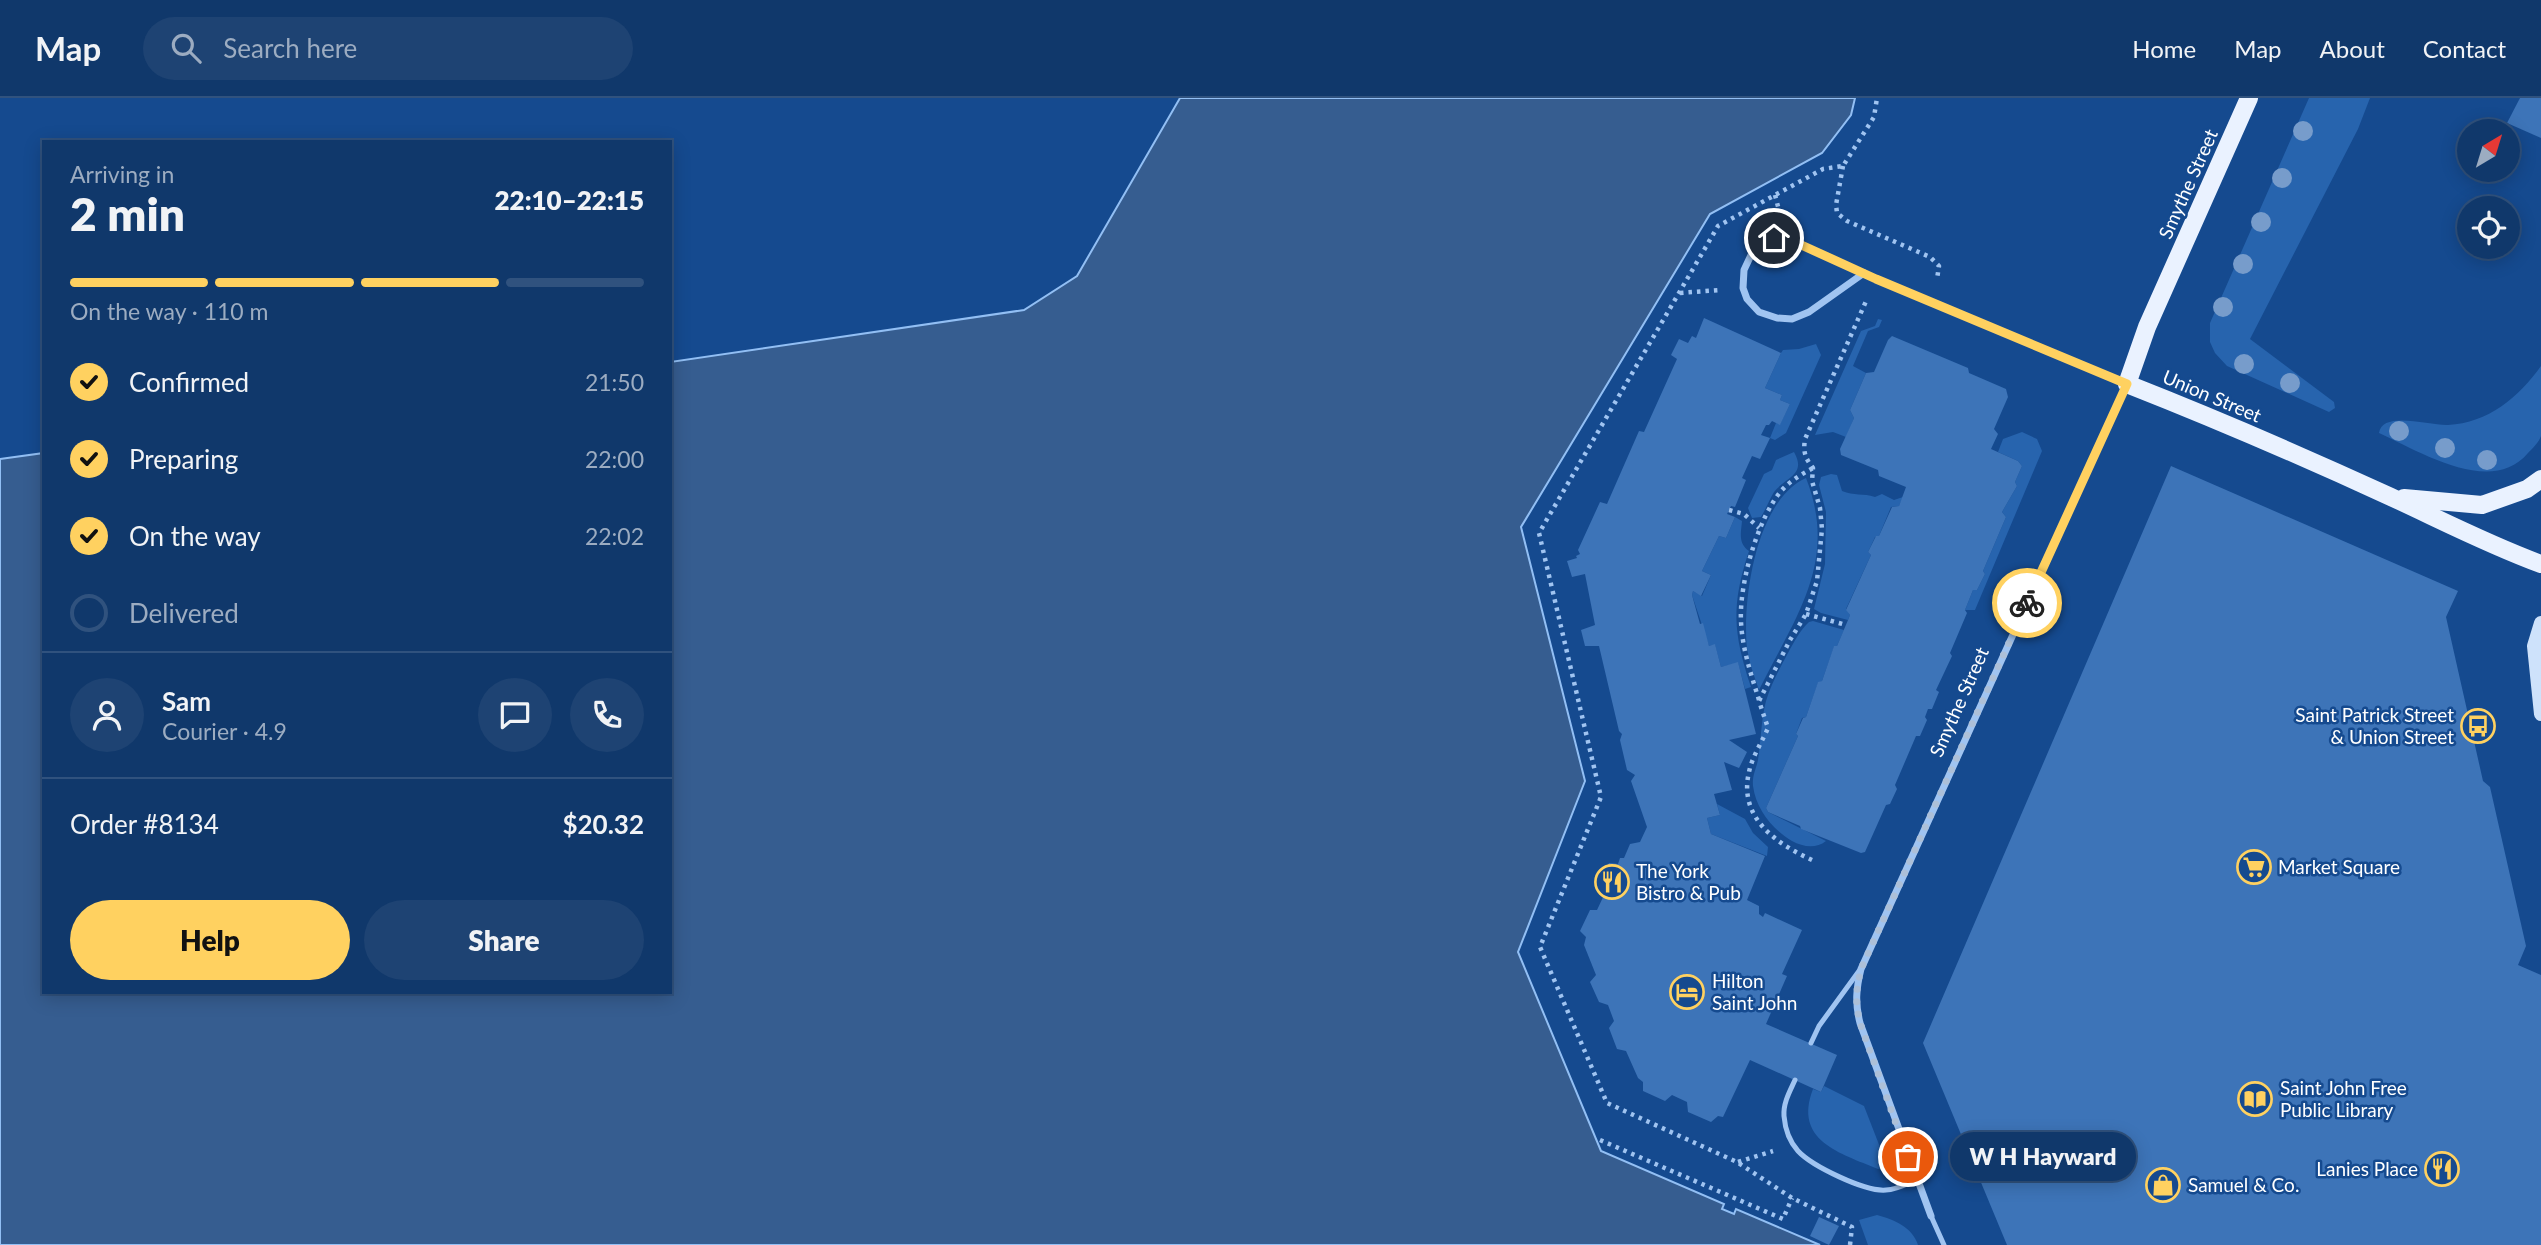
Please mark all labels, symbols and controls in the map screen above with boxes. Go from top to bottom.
search box [143,17,633,80]
text: Map [35,28,101,68]
icon: search [167,29,205,67]
text: Search here [223,32,357,64]
text: Home [2132,34,2196,63]
text: Map [2234,34,2282,63]
text: About [2320,34,2385,63]
text: Contact [2423,34,2506,63]
north arrow [2457,119,2520,182]
map controls [2457,119,2520,259]
street label: Smythe Street [2153,125,2222,242]
text: Arriving in [70,160,174,188]
text: 22:10–22:15 [494,184,644,216]
text: 2 min [70,186,185,241]
button: locate [2457,196,2520,259]
pin [1744,208,1804,268]
icon: home [1755,219,1793,257]
text: On the way · 110 m [70,297,269,325]
icon: check [70,363,108,401]
street label: Union Street [2159,364,2265,427]
text: Confirmed [129,366,249,398]
text: 21:50 [585,368,644,396]
icon: check [70,440,108,478]
text: Preparing [129,443,238,475]
text: 22:00 [585,445,644,473]
icon: check [70,517,108,555]
text: On the way [129,520,261,552]
text: 22:02 [585,522,644,550]
courier [1992,568,2062,638]
icon: bike [2008,584,2046,622]
text: Delivered [129,597,239,629]
street label: Smythe Street [1924,643,1993,760]
button: person [70,678,144,752]
button: chat [478,678,552,752]
button: phone [570,678,644,752]
text: Sam [162,685,211,717]
place label: Saint Patrick Street & Union Street [2295,703,2454,748]
bus stop icon: Saint Patrick Street & Union Street [2459,707,2497,745]
text: Courier · 4.9 [162,717,287,745]
text: Order #8134 [70,808,219,840]
text: $20.32 [562,808,644,840]
supermarket icon: Market Square [2235,848,2273,886]
place label: Market Square [2278,855,2400,878]
place label: The York Bistro & Pub [1636,859,1741,904]
restaurant icon: The York Bistro & Pub [1593,863,1631,901]
button: Help [70,900,350,980]
button: Share [364,900,644,980]
place label: Hilton Saint John [1712,969,1797,1014]
hotel icon: Hilton Saint John [1668,973,1706,1011]
place label: Saint John Free Public Library [2280,1076,2407,1121]
library icon: Saint John Free Public Library [2236,1080,2274,1118]
pin [1878,1127,1938,1187]
callout: W H Hayward [1950,1132,2136,1182]
icon: bag [1889,1138,1927,1176]
text: W H Hayward [1970,1142,2116,1170]
restaurant icon: Lanies Place [2423,1150,2461,1188]
place label: Lanies Place [2316,1157,2418,1180]
shop icon: Samuel & Co. [2144,1166,2182,1204]
place label: Samuel & Co. [2188,1173,2299,1196]

